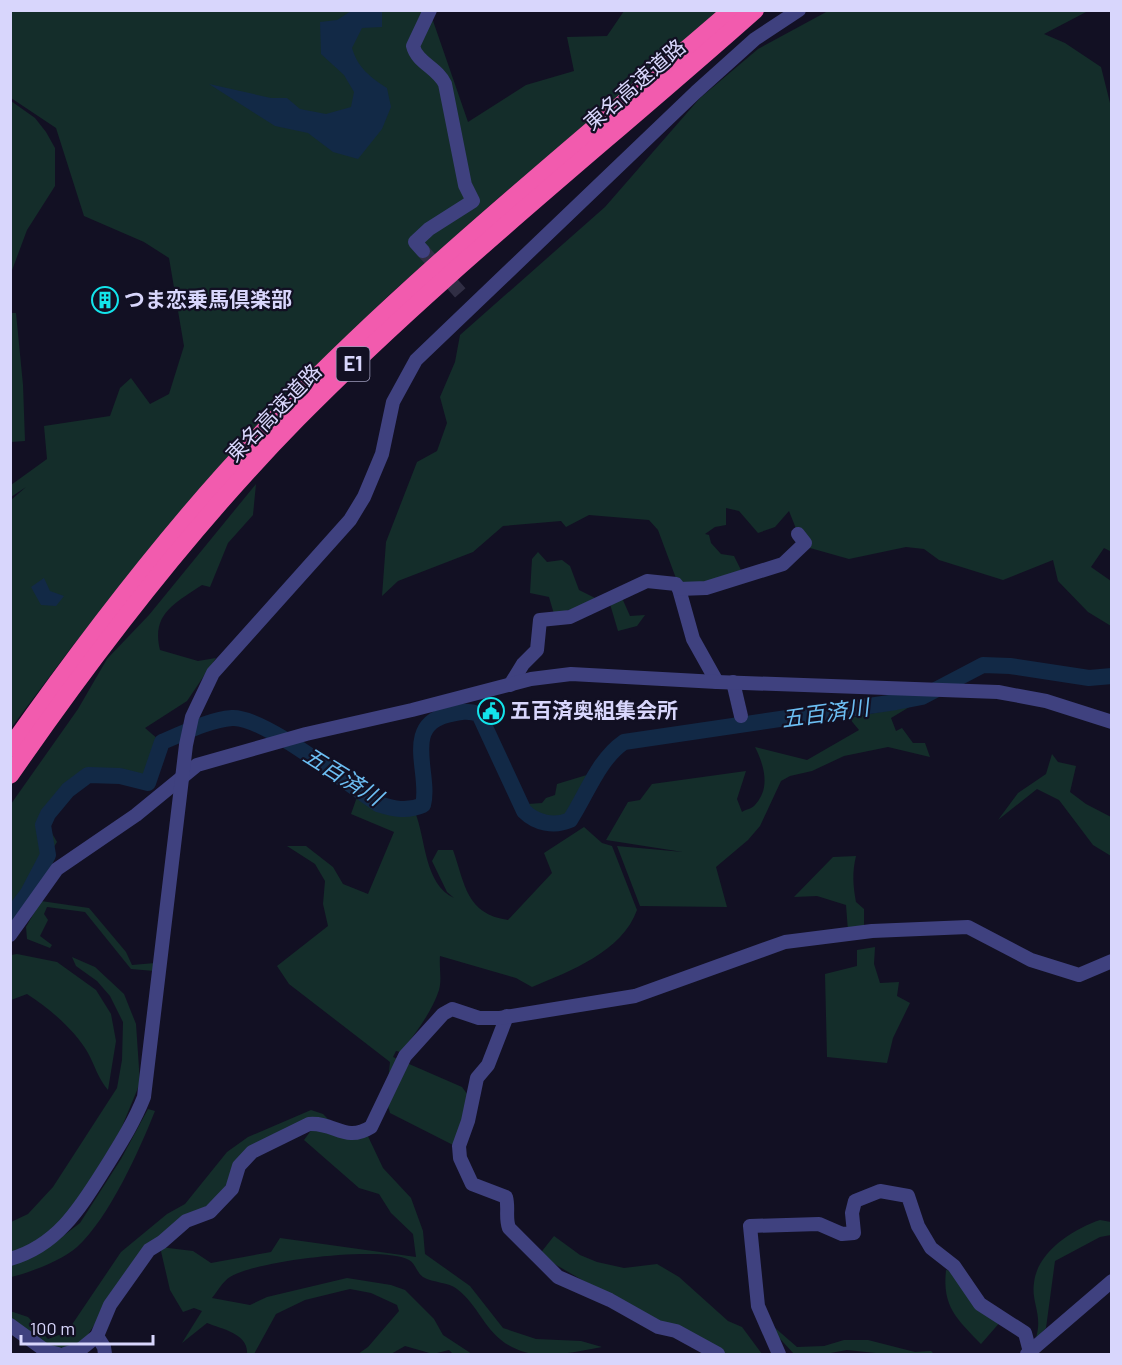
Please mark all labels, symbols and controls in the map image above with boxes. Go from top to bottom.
street label: 東名高速道路 [578,33,690,135]
building icon: つま恋乗馬倶楽部 [90,285,120,315]
place label: つま恋乗馬倶楽部 [124,286,292,311]
road number: E1 [336,347,370,381]
street label: 東名高速道路 [220,358,326,466]
water label: 五百済川 [779,693,872,731]
public building icon: 五百済奥組集会所 [476,696,506,726]
place label: 五百済奥組集会所 [510,697,678,722]
water label: 五百済川 [299,741,389,811]
scale bar [21,1308,153,1346]
text: 100 m [30,1317,75,1339]

